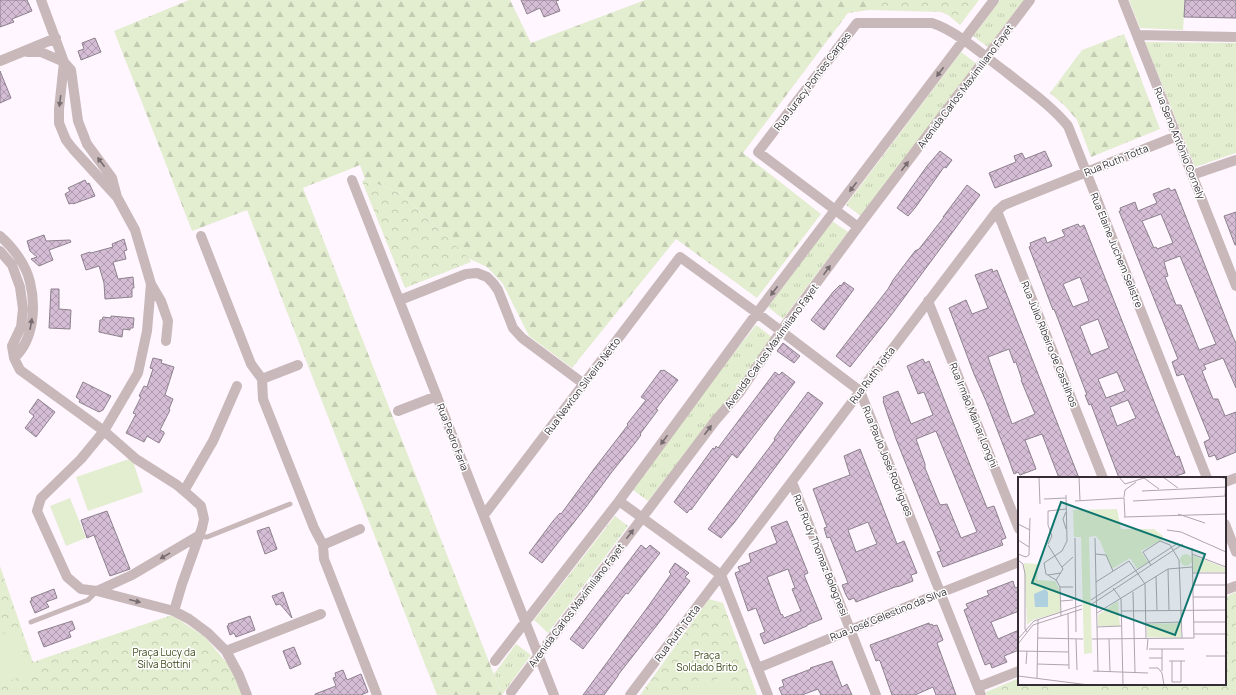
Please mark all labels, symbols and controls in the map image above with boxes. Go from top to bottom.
street label: Avenida Carlos Maximiliano Fayet [914,21,1016,151]
street label: Rua Juracy Pontes Carpes [770,29,854,133]
one-way arrow [936,67,944,78]
street label: Rua Seno Antônio Cornely [1151,85,1209,202]
one-way arrow [57,95,63,107]
street label: Rua Ruth Totta [1082,141,1150,179]
one-way arrow [97,157,105,168]
one-way arrow [900,160,909,171]
one-way arrow [849,182,857,192]
street label: Rua Elaine Juchem Selistre [1087,190,1147,310]
one-way arrow [822,264,831,275]
street label: Rua Júlio Ribeiro de Castilhos [1018,279,1082,409]
street label: Avenida Carlos Maximiliano Fayet [721,281,821,411]
one-way arrow [770,285,779,296]
one-way arrow [28,318,34,330]
street label: Rua Newton Silveira Netto [541,334,623,438]
street label: Rua Ruth Totta [846,344,898,406]
street label: Rua Irmão Mainar Longhi [946,360,1002,470]
street label: Rua Pedro Faria [434,401,472,473]
street label: Rua Paulo José Rodrigues [859,404,917,518]
one-way arrow [704,425,712,436]
one-way arrow [660,435,668,446]
inset map [1018,477,1226,685]
street label: Rua Rudy Thomaz Bolognesi [790,492,852,618]
one-way arrow [625,529,634,540]
street label: Avenida Carlos Maximiliano Fayet [525,540,627,670]
one-way arrow [159,553,171,560]
street label: Rua José Celestino da Silva [828,584,948,644]
one-way arrow [129,598,141,604]
street label: Rua Ruth Totta [651,602,703,664]
park label: Praça Lucy da Silva Bottini [132,645,196,671]
park label: Praça Soldado Brito [676,648,738,674]

